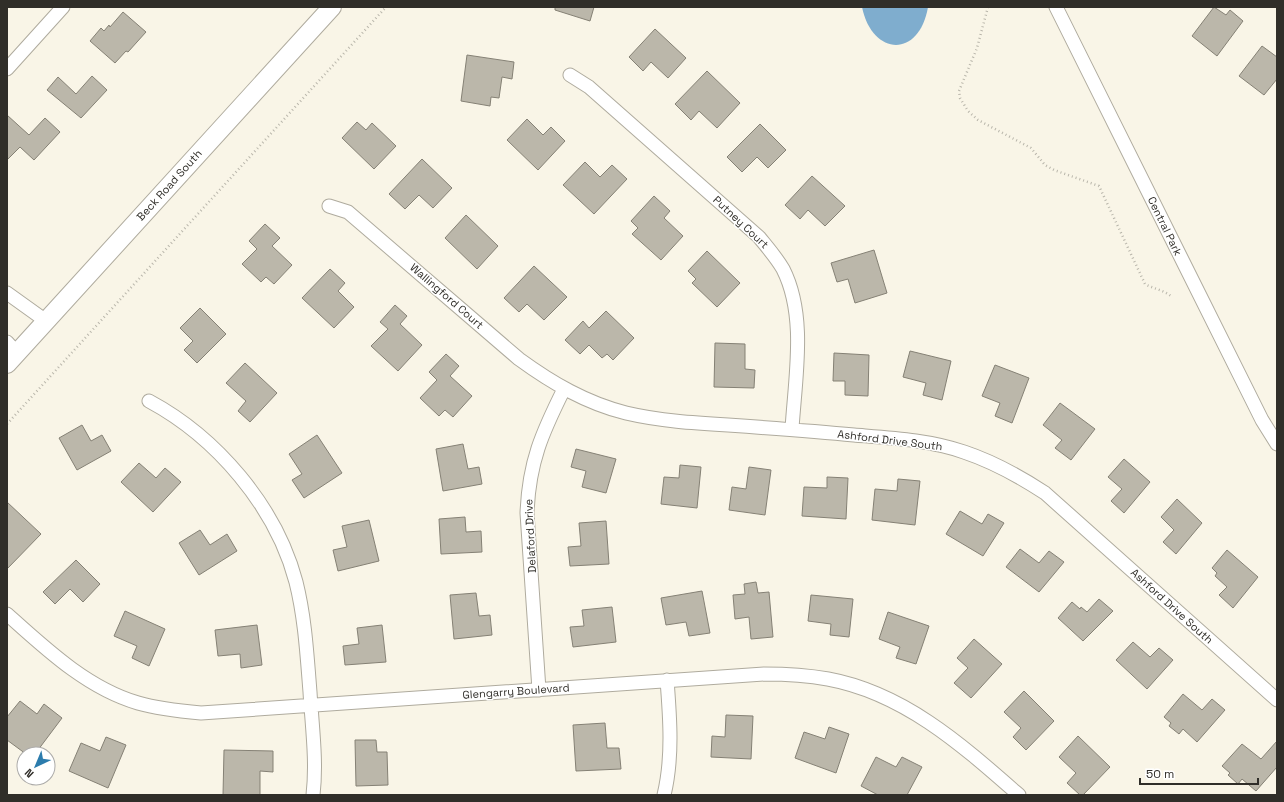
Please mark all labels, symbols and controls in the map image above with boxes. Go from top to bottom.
street label: Beck Road South [133,147,205,223]
street label: Putney Court [710,193,772,251]
street label: Central Park [1145,194,1185,258]
street label: Wallingford Court [407,260,487,332]
street label: Ashford Drive South [837,427,943,453]
street label: Delaford Drive [521,499,539,573]
street label: Ashford Drive South [1128,565,1216,647]
street label: Glengarry Boulevard [462,680,570,702]
north arrow [16,746,56,786]
scale bar [1140,760,1258,786]
text: N [22,766,37,781]
text: 50 m [1146,766,1174,782]

